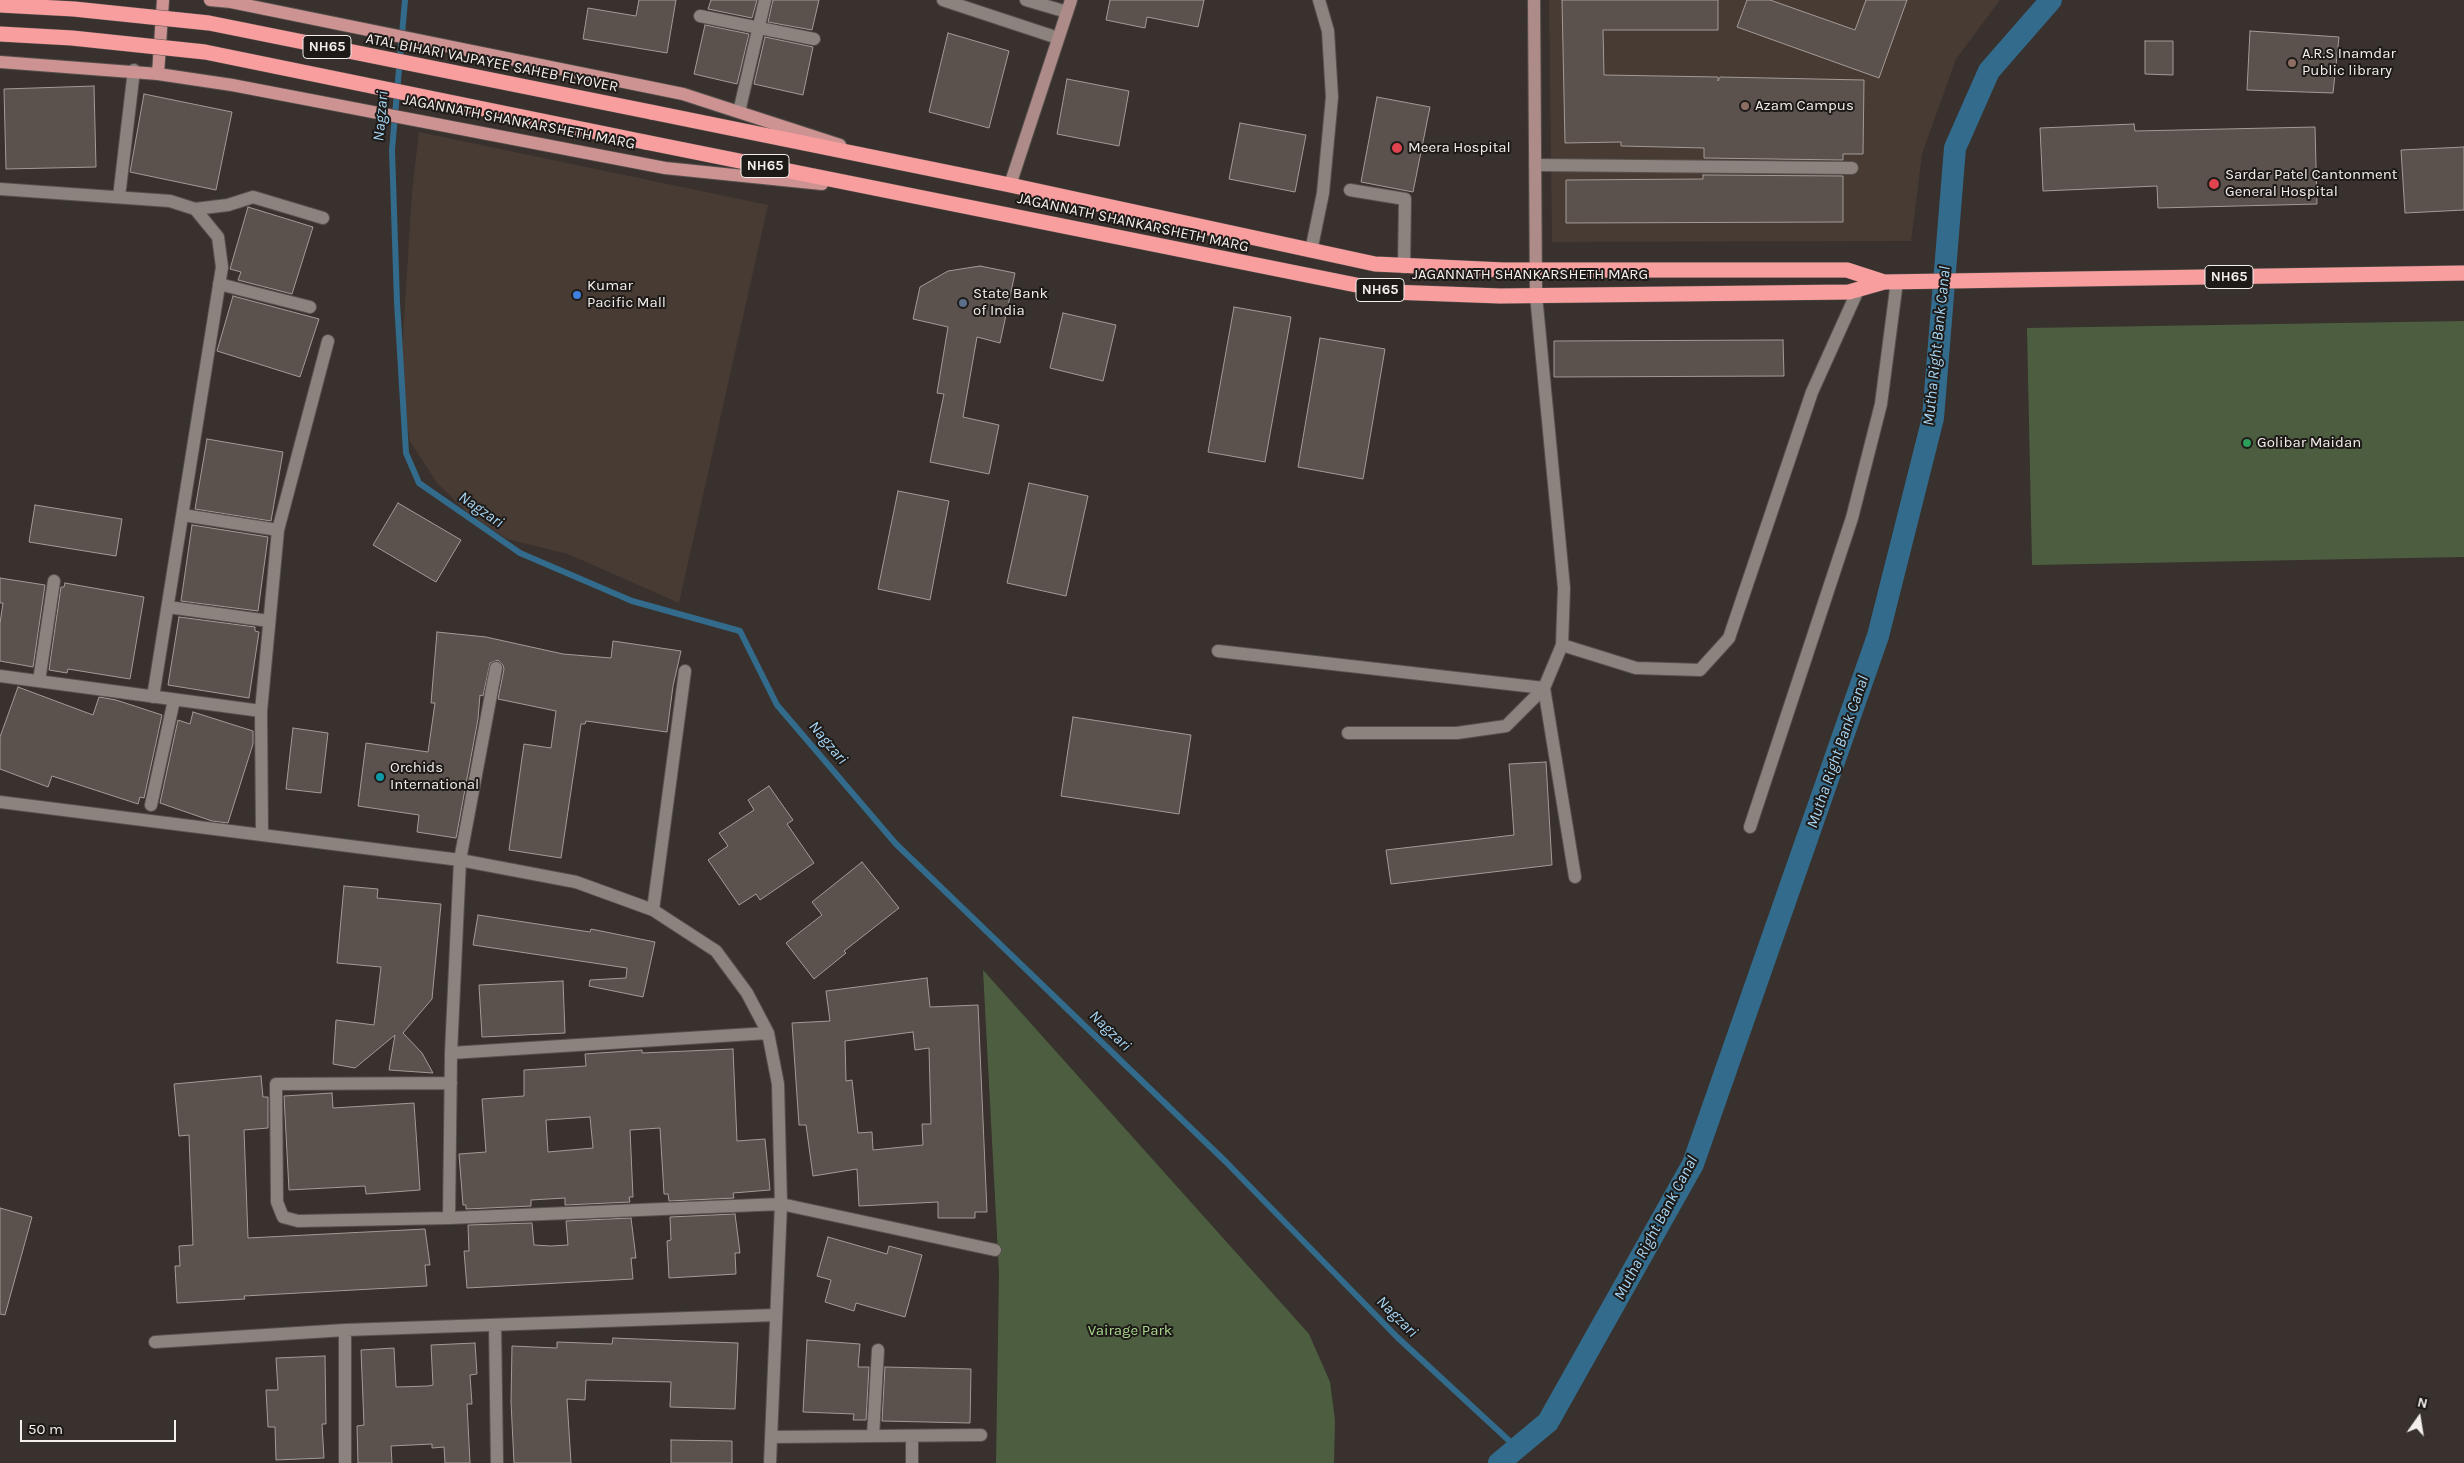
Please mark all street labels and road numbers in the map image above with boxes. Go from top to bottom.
street label: ATAL BIHARI VAJPAYEE SAHEB FLYOVER [364,30,620,96]
road number: NH65 [303,36,351,58]
street label: JAGANNATH SHANKARSHETH MARG [401,91,637,153]
road number: NH65 [741,154,789,178]
street label: JAGANNATH SHANKARSHETH MARG [1016,190,1250,256]
street label: JAGANNATH SHANKARSHETH MARG [1412,266,1648,284]
road number: NH65 [2205,266,2253,288]
road number: NH65 [1356,278,1404,302]

